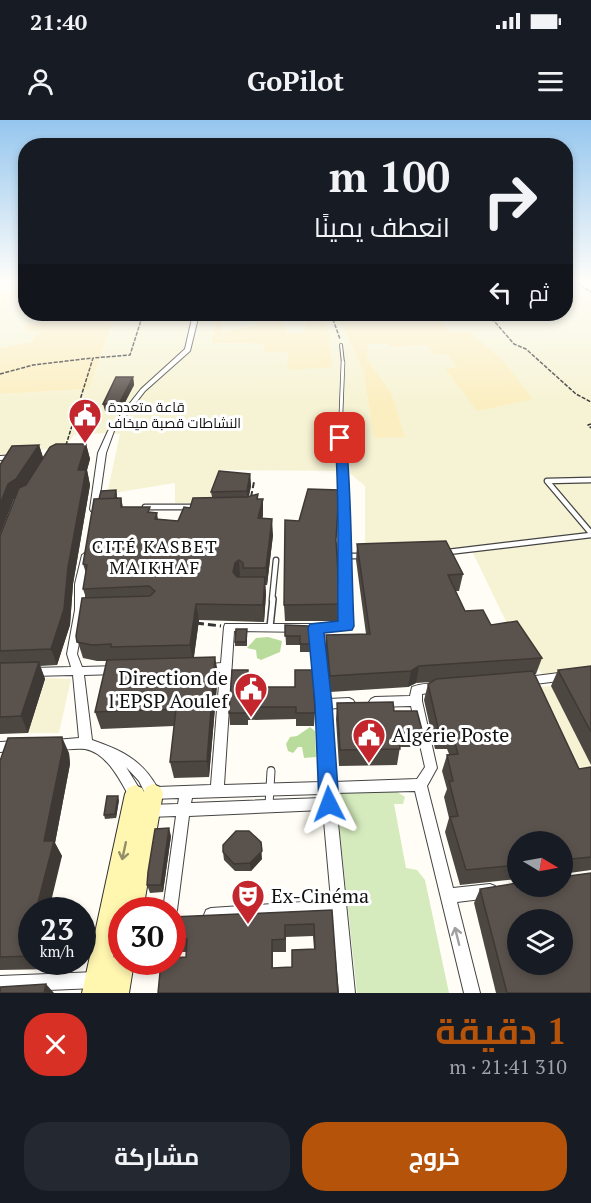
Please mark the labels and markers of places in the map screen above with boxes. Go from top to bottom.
public building icon: قاعة متعددة النشاطات قصبة ميخاف [67,397,103,444]
place label: قاعة متعددة النشاطات قصبة ميخاف [108,397,241,432]
pin [314,412,365,463]
place label: Direction de l'EPSP Aoulef [108,664,229,714]
public building icon: Direction de l'EPSP Aoulef [233,671,269,718]
public building icon: Algérie Poste [351,717,387,764]
place label: Algérie Poste [392,721,509,748]
theatre icon: Ex-Cinéma [230,878,266,925]
place label: Ex-Cinéma [271,882,369,909]

